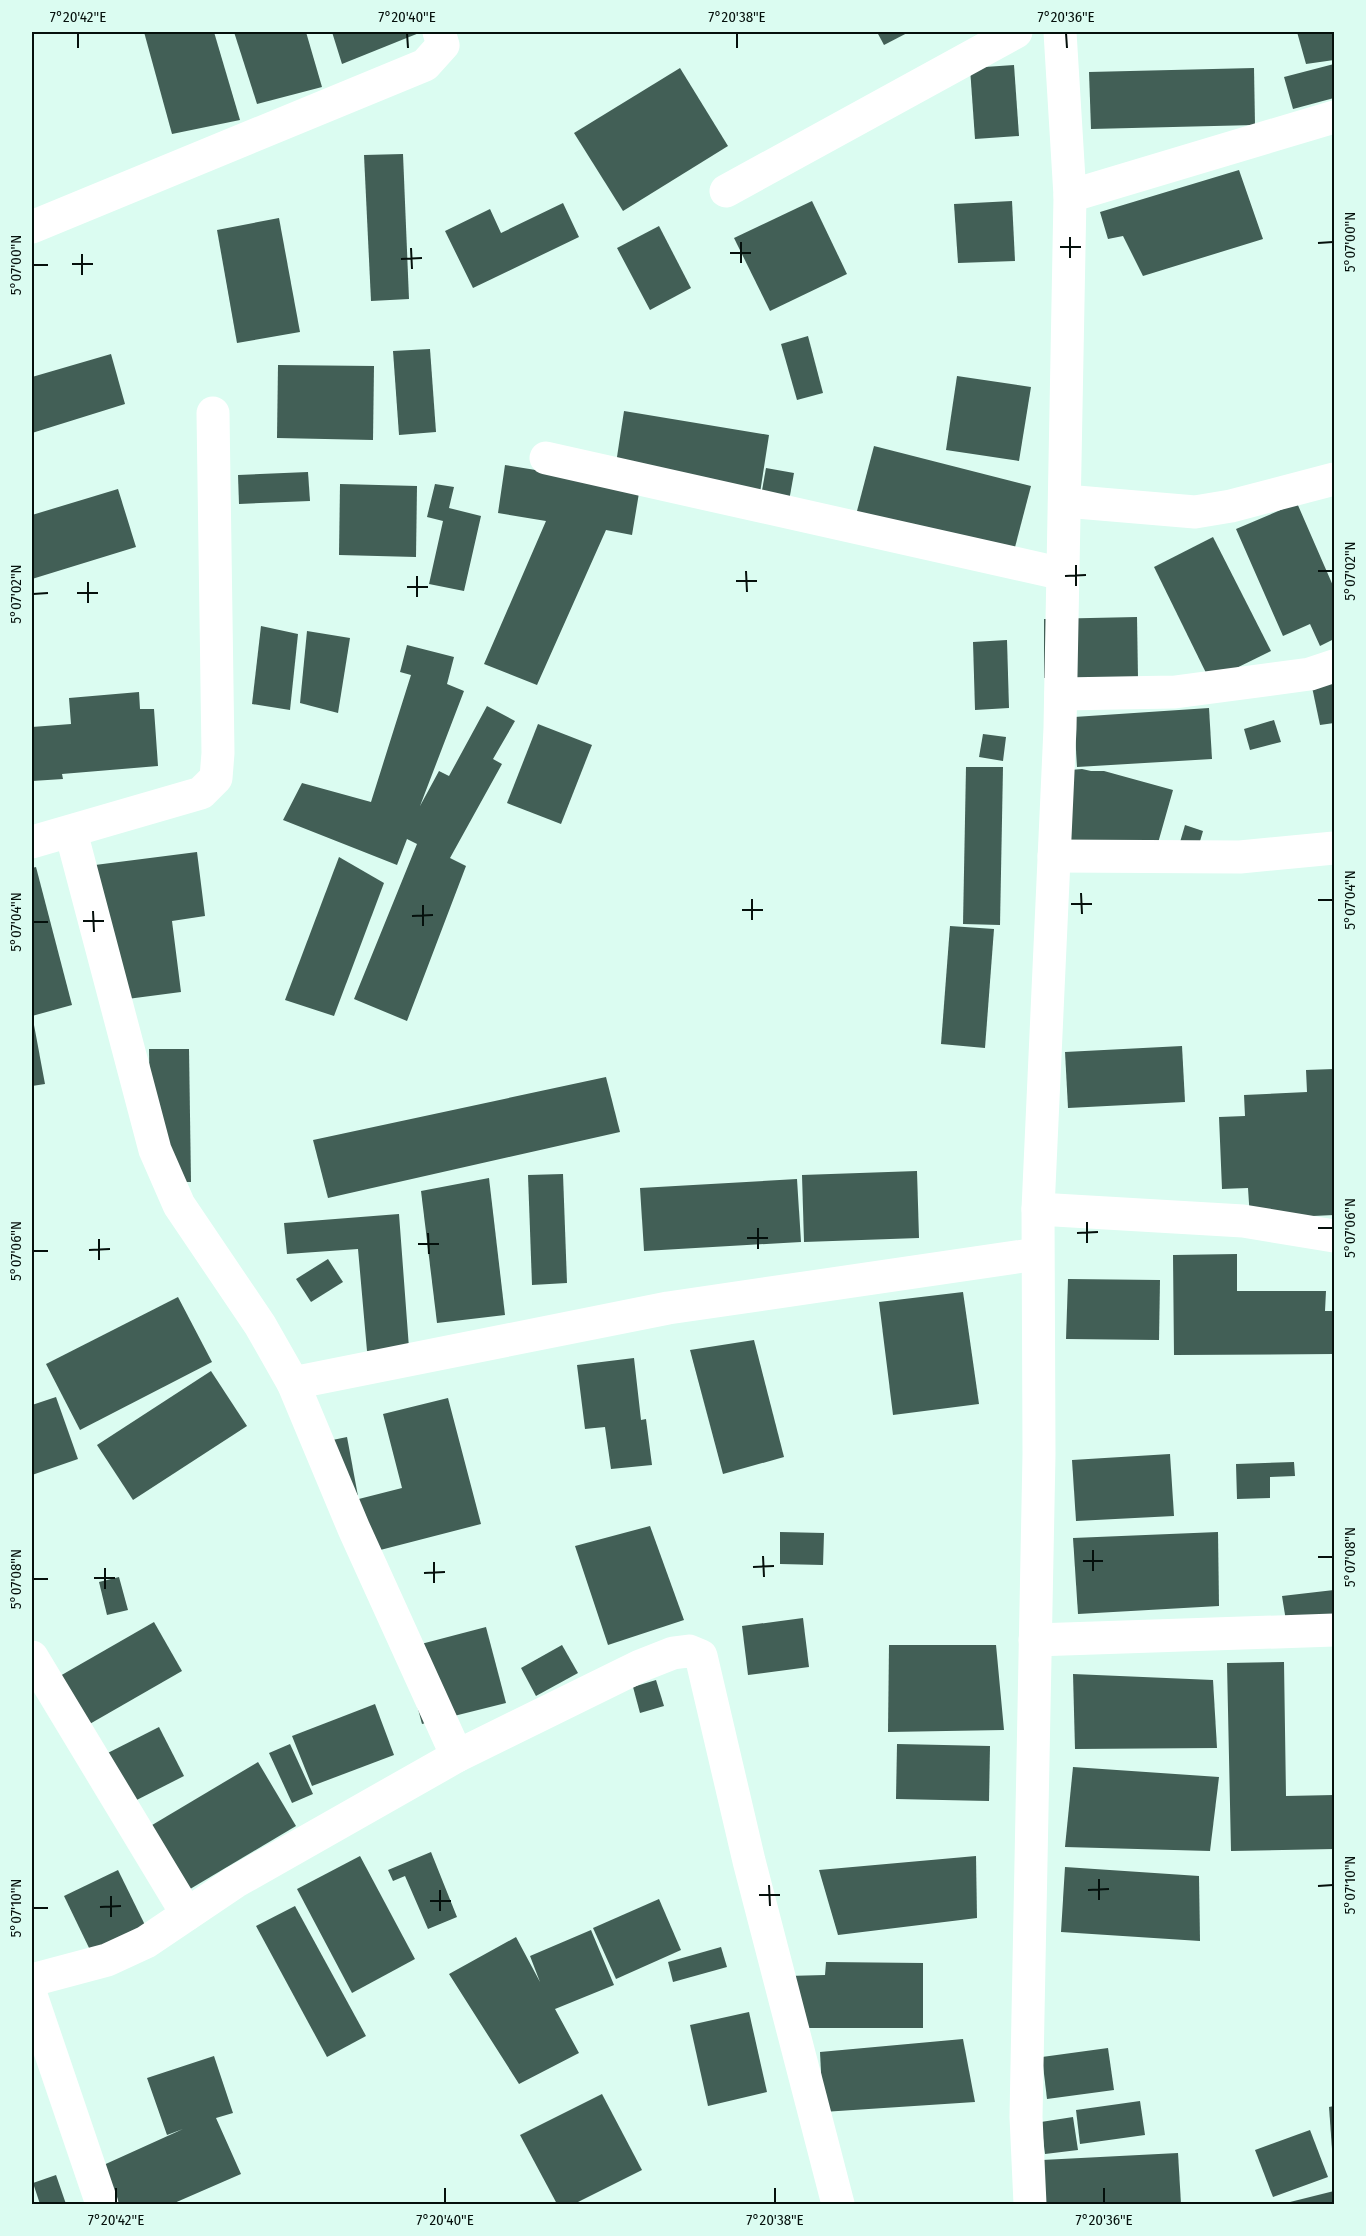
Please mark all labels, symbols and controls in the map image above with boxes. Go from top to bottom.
text: 7°20'42"E [50,8,106,26]
text: 7°20'40"E [378,8,436,26]
text: 7°20'38"E [708,8,766,26]
text: 7°20'36"E [1037,8,1095,26]
text: 5°07'00"N [1341,212,1359,272]
text: 5°07'00"N [7,235,25,295]
text: 5°07'02"N [1341,541,1359,601]
text: 5°07'02"N [7,564,25,624]
text: 5°07'04"N [1341,870,1359,930]
text: 5°07'04"N [7,892,25,952]
text: 5°07'06"N [1341,1198,1359,1258]
text: 5°07'06"N [7,1221,25,1281]
text: 5°07'08"N [1341,1527,1359,1587]
text: 5°07'08"N [7,1549,25,1609]
text: 5°07'10"N [1341,1856,1359,1914]
text: 5°07'10"N [7,1879,25,1937]
text: 7°20'42"E [88,2211,144,2229]
text: 7°20'40"E [416,2211,474,2229]
text: 7°20'38"E [746,2211,804,2229]
text: 7°20'36"E [1075,2211,1133,2229]

